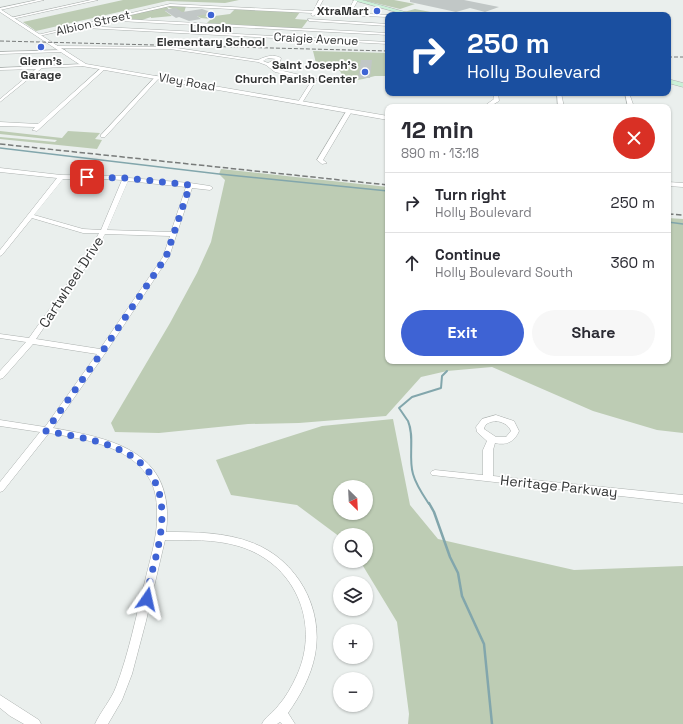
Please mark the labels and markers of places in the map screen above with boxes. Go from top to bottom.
place label: XtraMart [317,3,369,19]
marker: XtraMart [372,6,382,16]
marker: Lincoln Elementary School [206,10,216,20]
place label: Lincoln Elementary School [157,20,265,50]
marker: Glenn's Garage [36,42,46,52]
place label: Glenn's Garage [20,53,62,83]
place label: Saint Joseph's Church Parish Center [235,57,357,87]
marker: Saint Joseph's Church Parish Center [360,67,370,77]
pin [70,160,104,194]

